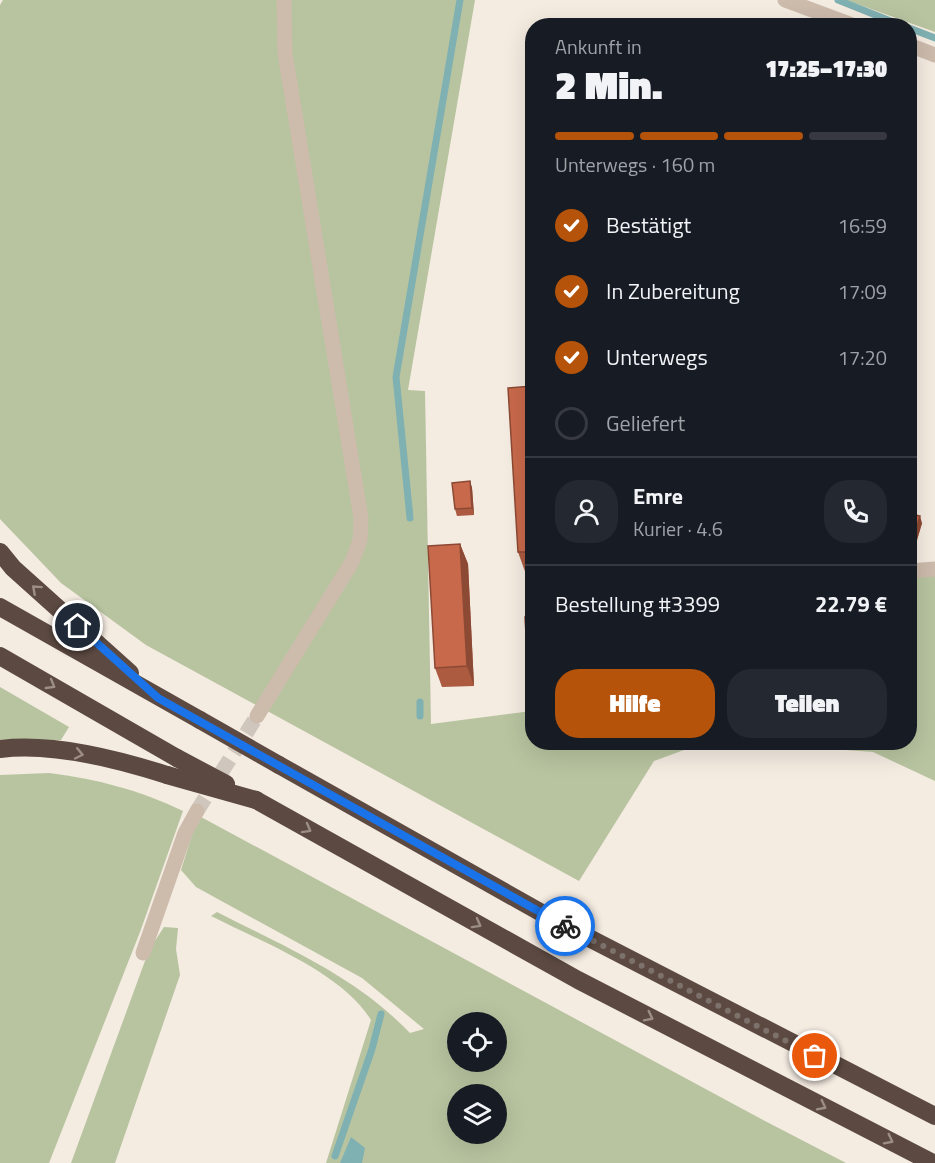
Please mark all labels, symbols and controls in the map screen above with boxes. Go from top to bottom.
text: Ankunft in [555,31,642,62]
text: 17:25–17:30 [765,52,887,86]
text: 2 Min. [555,55,663,114]
text: Unterwegs · 160 m [555,149,715,180]
text: Bestätigt [606,208,691,242]
icon: check [555,209,588,242]
text: 16:59 [838,210,887,241]
text: In Zubereitung [606,274,740,308]
icon: check [555,275,588,308]
text: 17:09 [838,276,887,307]
text: Unterwegs [606,340,708,374]
icon: check [555,341,588,374]
text: 17:20 [838,342,887,373]
text: Geliefert [606,406,685,440]
text: Emre [633,479,683,513]
button: person [555,480,618,543]
button: phone [824,480,887,543]
text: Kurier · 4.6 [633,513,723,544]
one-way arrow [33,585,43,596]
text: Bestellung #3399 [555,587,720,621]
text: 22.79 € [815,587,887,621]
pin [52,600,103,651]
icon: home [61,609,94,642]
button: Hilfe [555,669,715,738]
button: Teilen [727,669,887,738]
one-way arrow [45,678,55,690]
one-way arrow [74,747,84,760]
one-way arrow [301,822,311,833]
courier [535,896,595,956]
icon: bike [549,910,582,943]
one-way arrow [471,917,481,928]
one-way arrow [642,1010,653,1021]
map controls [447,1012,507,1144]
button: locate [447,1012,507,1072]
pin [789,1030,840,1081]
icon: bag [798,1039,831,1072]
button: layers [447,1084,507,1144]
one-way arrow [816,1099,826,1110]
one-way arrow [882,1133,893,1144]

